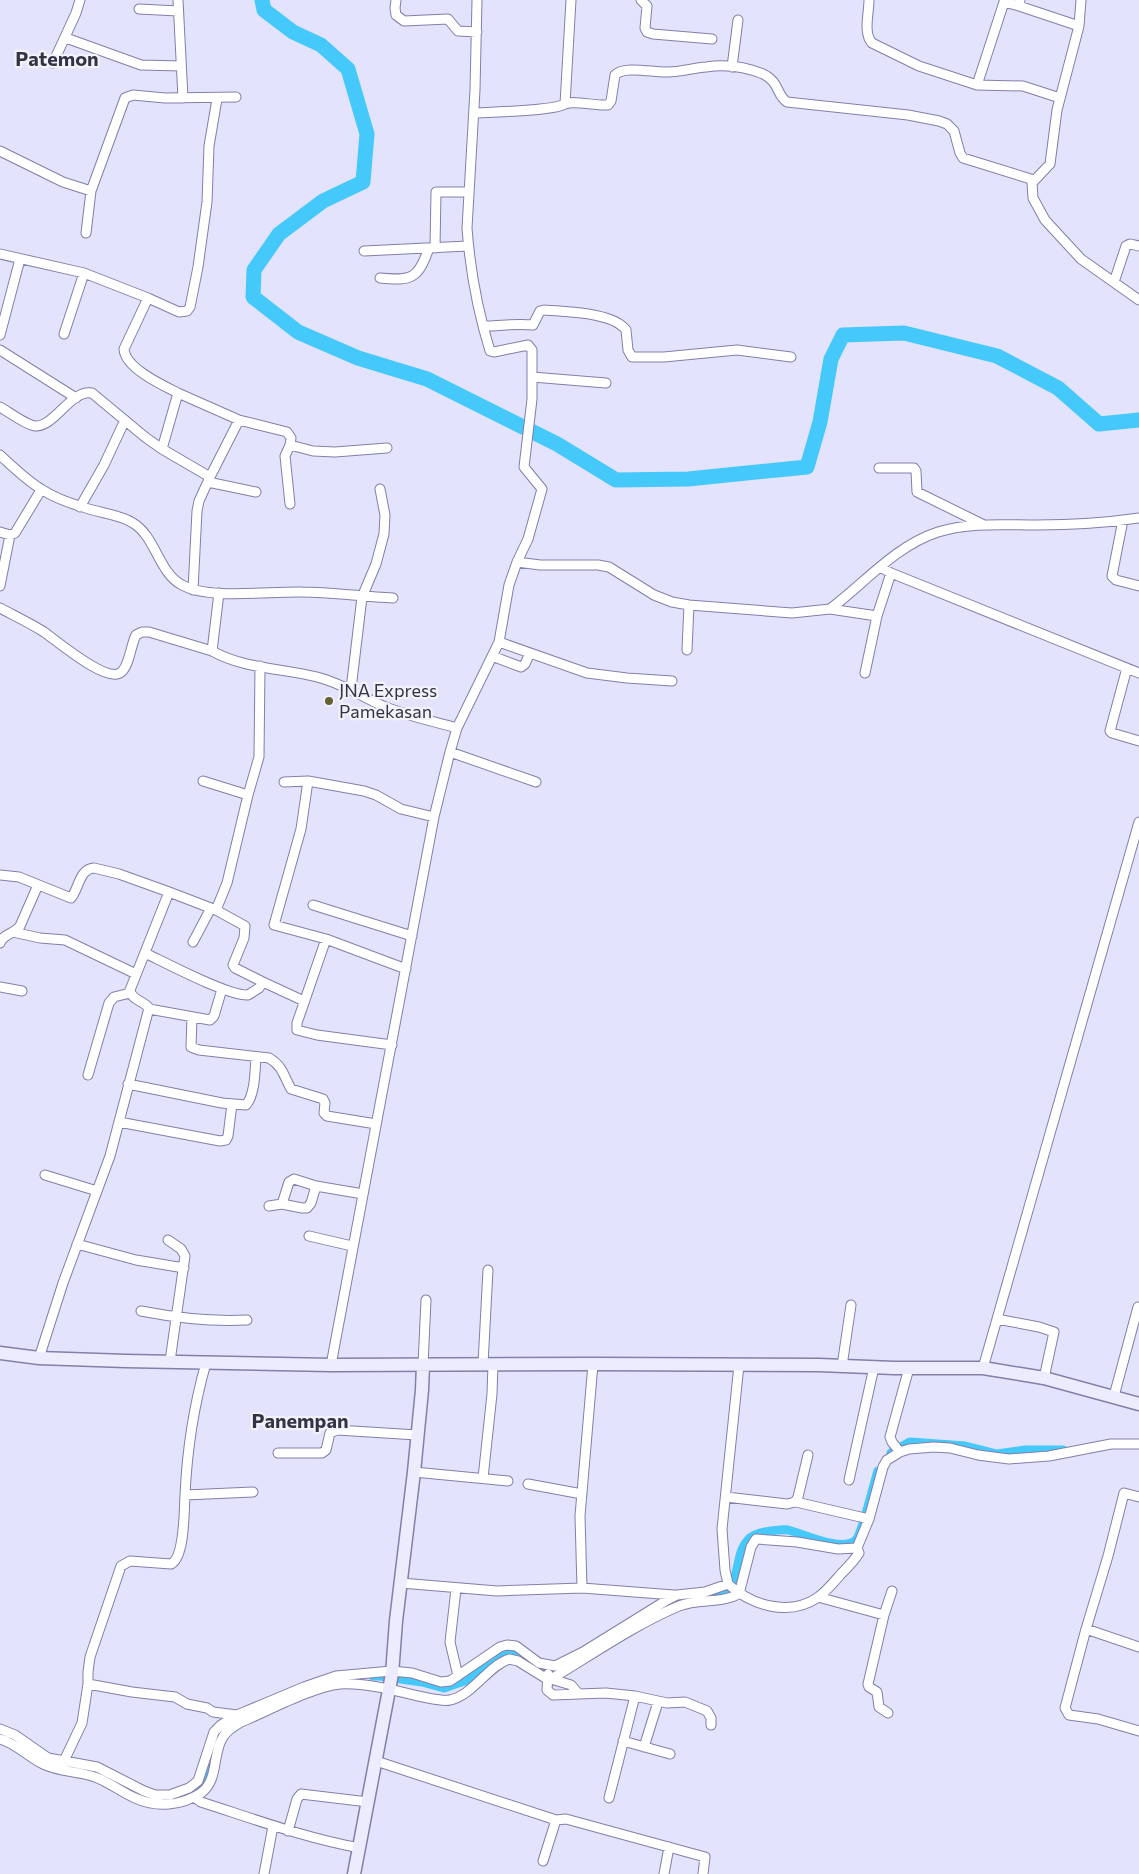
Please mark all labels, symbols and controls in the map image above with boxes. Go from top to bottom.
district label: Patemon [15,46,99,70]
place label: JNA Express Pamekasan [339,679,437,722]
marker: JNA Express Pamekasan [323,695,335,707]
district label: Panempan [251,1408,349,1432]

